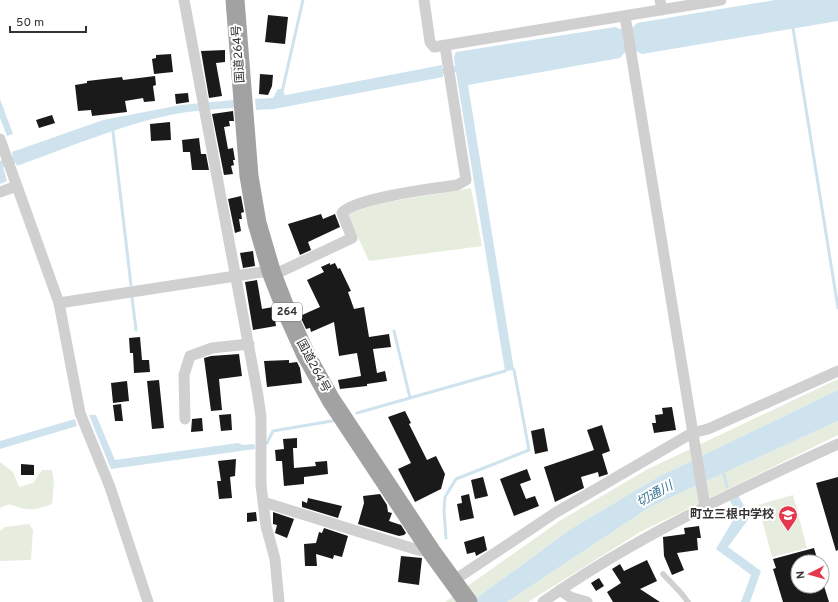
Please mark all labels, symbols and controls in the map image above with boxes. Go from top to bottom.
scale bar [10,8,86,34]
text: 50 m [16,15,44,31]
street label: 国道264号 [229,25,249,83]
road number: 264 [272,303,302,321]
street label: 国道264号 [292,337,334,395]
water label: 切通川 [634,478,678,511]
school or university icon: 町立三根中学校 [777,504,799,532]
place label: 町立三根中学校 [690,507,774,523]
north arrow [790,554,830,594]
text: N [794,570,808,580]

